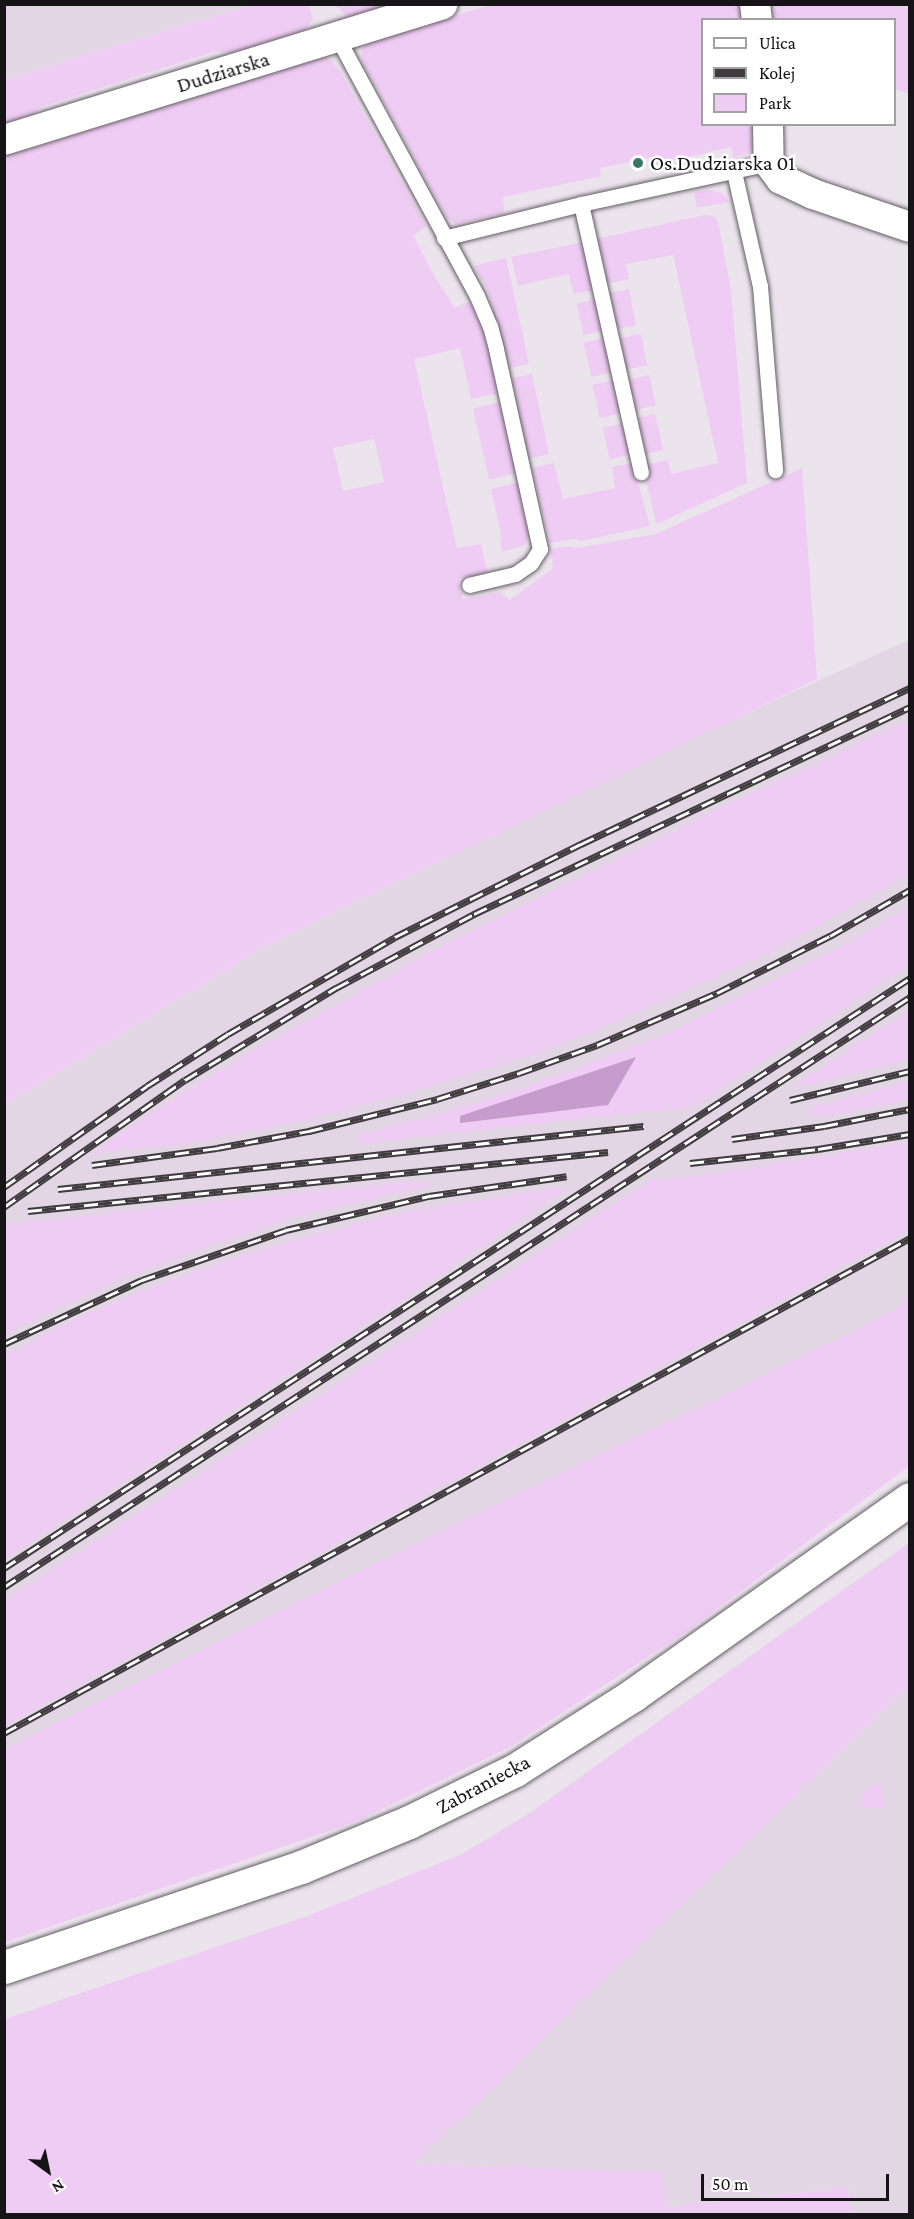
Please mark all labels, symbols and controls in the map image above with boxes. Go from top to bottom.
legend [701,18,896,126]
text: Ulica [759,33,796,53]
street label: Dudziarska [174,46,272,98]
text: Kolej [759,63,795,83]
text: Park [759,93,791,113]
place label: Os.Dudziarska 01 [650,150,795,176]
marker: Os.Dudziarska 01 [631,156,645,170]
street label: Zabraniecka [432,1749,534,1819]
north arrow [18,2141,78,2201]
scale bar [704,2162,892,2200]
text: 50 m [712,2174,749,2194]
text: N [49,2176,67,2197]

